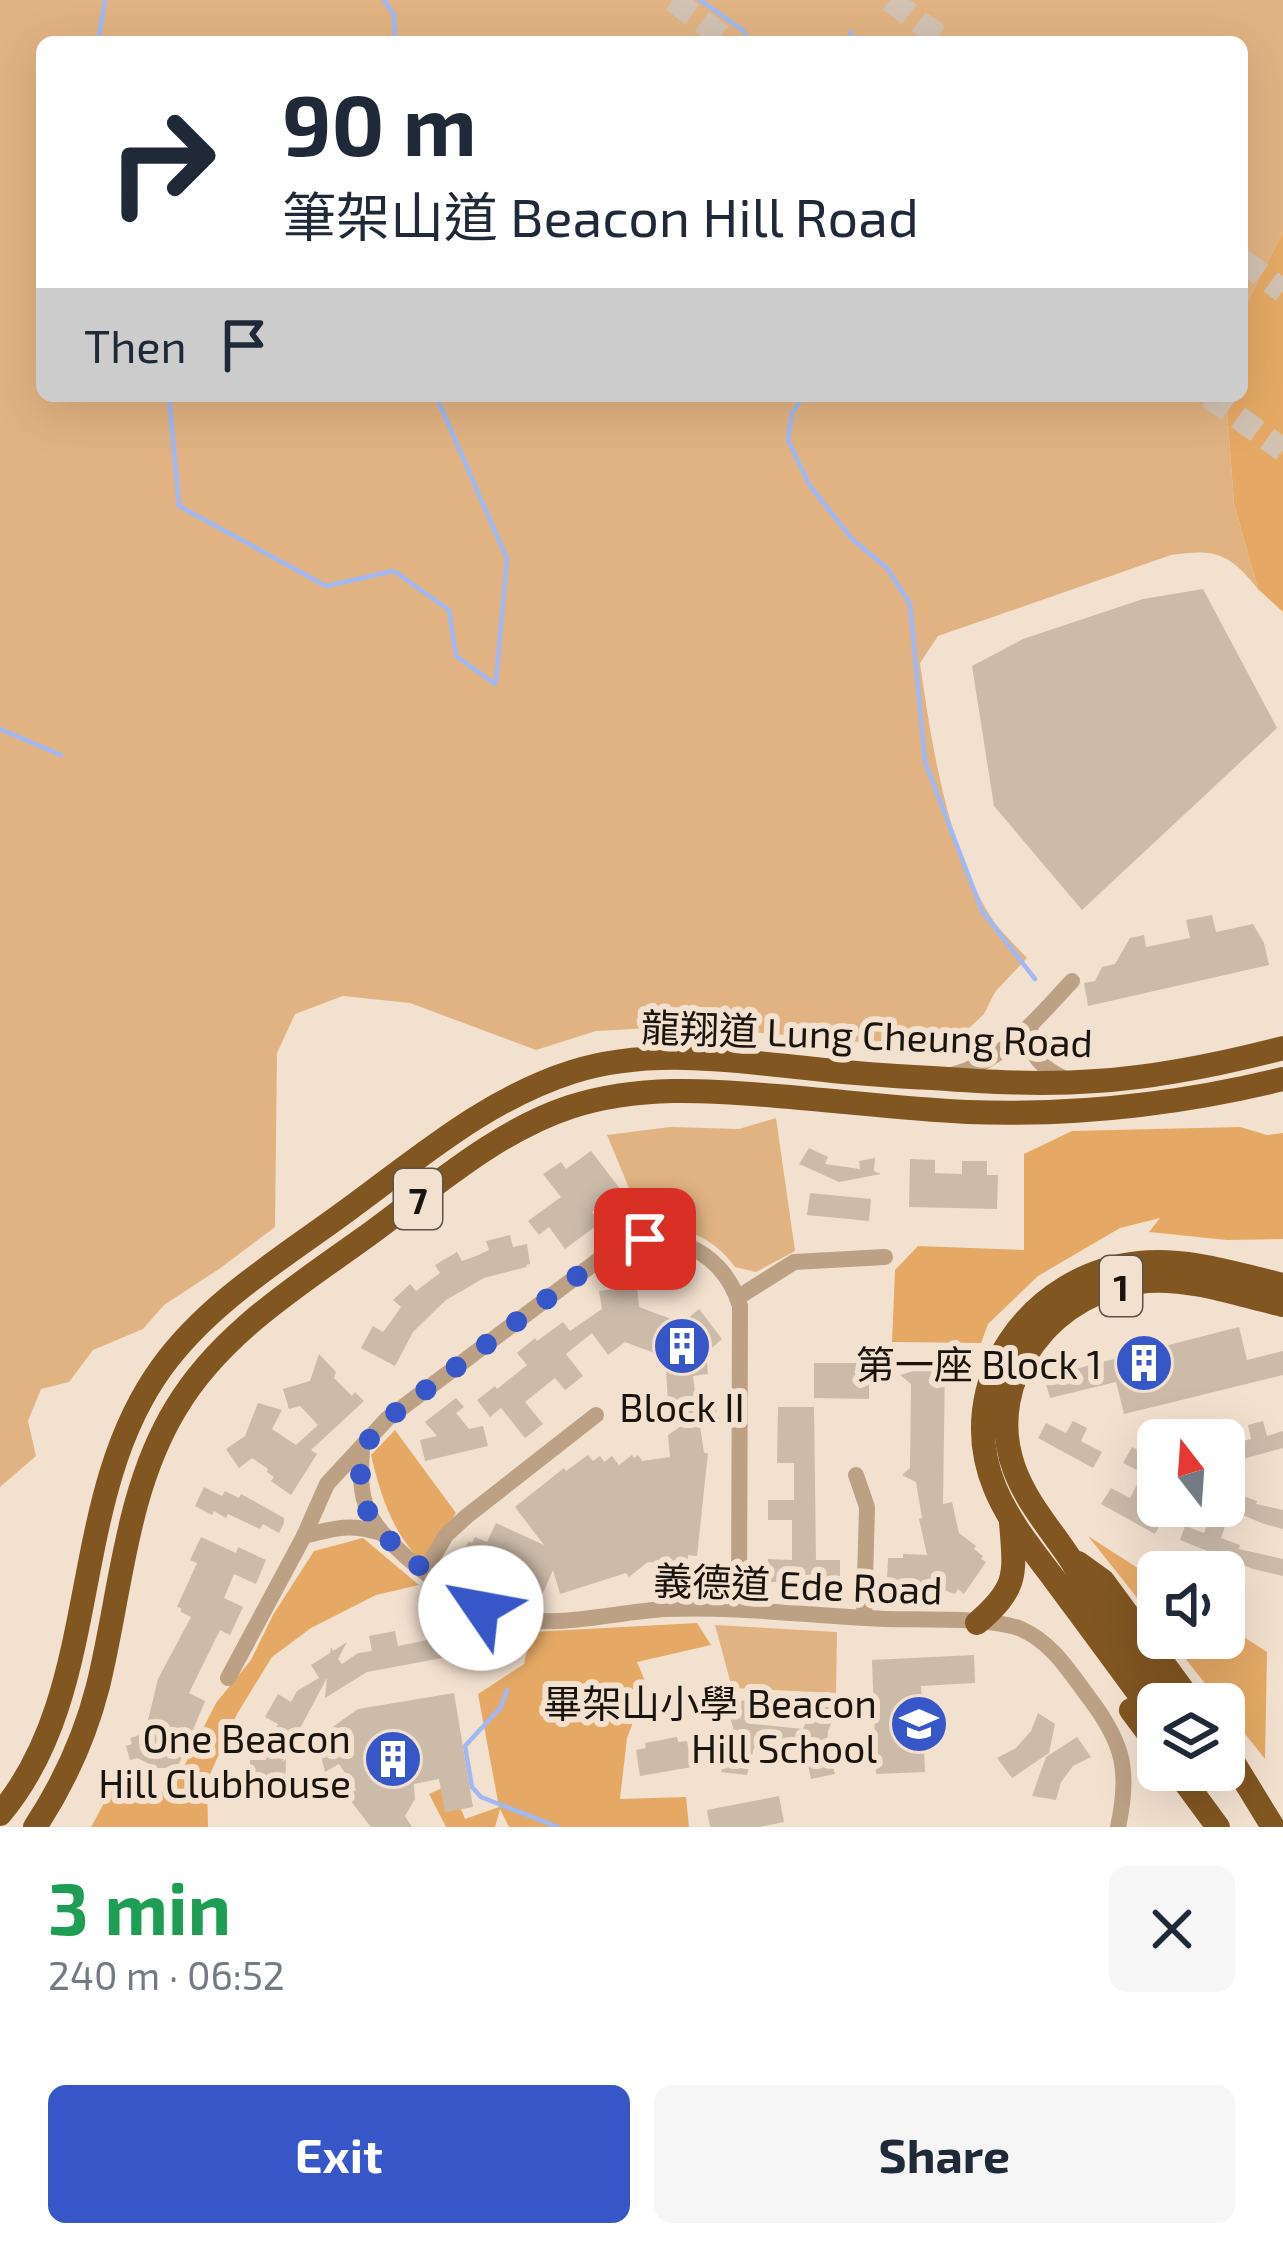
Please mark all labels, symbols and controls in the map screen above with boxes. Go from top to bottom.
text: 90 m [282,72,477,173]
icon: right [84,84,240,240]
text: 筆架山道 Beacon Hill Road [282,183,919,248]
icon: arrive [211,312,277,378]
text: Then [84,318,187,372]
street label: 龍翔道 Lung Cheung Road [640,1003,1094,1065]
road number: 7 [394,1169,442,1229]
pin [594,1188,696,1290]
icon: arrive [612,1206,678,1272]
road number: 1 [1100,1256,1142,1316]
building icon: Block II [651,1315,713,1377]
building icon: 第一座 Block 1 [1113,1332,1175,1394]
place label: 第一座 Block 1 [856,1340,1102,1387]
place label: Block II [619,1383,745,1430]
north arrow [1137,1419,1245,1527]
map controls [1137,1419,1245,1791]
position arrow [418,1545,544,1671]
button: sound [1137,1551,1245,1659]
street label: 義德道 Ede Road [653,1555,943,1613]
place label: 畢架山小學 Beacon Hill School [543,1679,877,1771]
button: layers [1137,1683,1245,1791]
school or university icon: 畢架山小學 Beacon Hill School [888,1693,950,1755]
place label: One Beacon Hill Clubhouse [98,1714,351,1806]
building icon: One Beacon Hill Clubhouse [362,1728,424,1790]
text: 3 min [48,1863,231,1949]
button: close [1109,1866,1235,1992]
text: 240 m · 06:52 [48,1951,285,1998]
button: Exit [48,2085,630,2223]
button: Share [654,2085,1235,2223]

